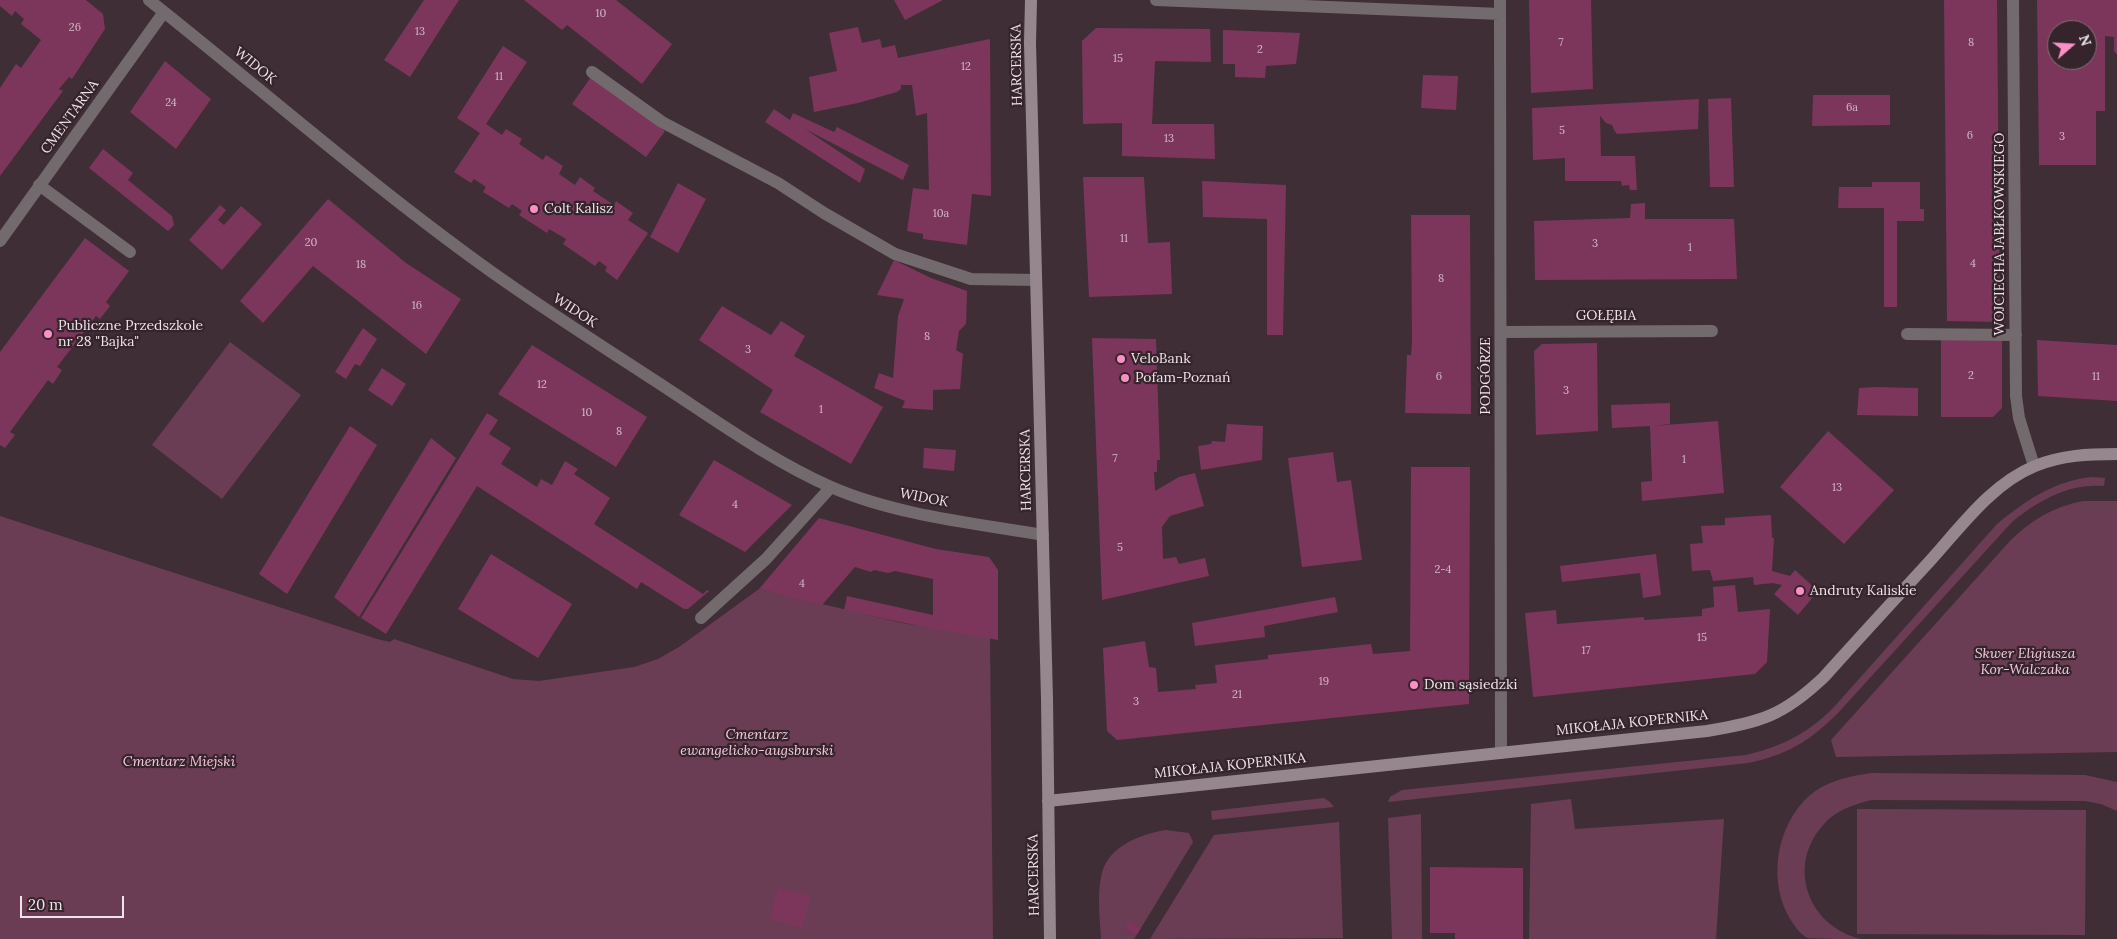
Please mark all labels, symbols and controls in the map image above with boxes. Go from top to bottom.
house number: 10 [596,7,606,21]
north arrow [2047,20,2097,70]
house number: 26 [69,21,81,35]
street label: HARCERSKA [1008,24,1026,106]
house number: 13 [415,25,425,39]
text: N [2075,32,2096,48]
house number: 7 [1558,36,1564,50]
house number: 8 [1968,36,1974,50]
house number: 2 [1257,43,1263,57]
street label: WIDOK [230,44,280,88]
house number: 15 [1113,52,1123,66]
house number: 12 [961,60,971,74]
house number: 11 [495,70,503,84]
street label: CMENTARNA [37,77,103,157]
house number: 24 [165,96,177,110]
house number: 6a [1846,101,1858,115]
house number: 5 [1559,124,1565,138]
house number: 6 [1967,129,1973,143]
house number: 3 [2059,130,2065,144]
house number: 13 [1164,132,1174,146]
street label: WOJCIECHA JABŁKOWSKIEGO [1992,133,2008,335]
place label: Colt Kalisz [544,201,613,217]
marker: Colt Kalisz [528,203,540,215]
house number: 10a [933,207,949,221]
house number: 11 [1120,232,1128,246]
house number: 20 [305,236,317,250]
house number: 3 [1592,237,1598,251]
house number: 1 [1688,241,1692,255]
house number: 4 [1970,257,1976,271]
house number: 18 [356,258,366,272]
house number: 8 [1438,272,1444,286]
street label: WIDOK [550,290,600,332]
house number: 16 [412,299,422,313]
street label: GOŁĘBIA [1576,308,1636,324]
place label: Publiczne Przedszkole nr 28 "Bajka" [58,318,203,351]
marker: Publiczne Przedszkole nr 28 "Bajka" [42,328,54,340]
house number: 8 [924,330,930,344]
street label: PODGÓRZE [1478,337,1494,415]
house number: 3 [745,343,751,357]
place label: VeloBank [1131,351,1191,367]
marker: VeloBank [1115,353,1127,365]
house number: 2 [1968,369,1974,383]
place label: Pofam-Poznań [1135,370,1230,386]
house number: 6 [1436,370,1442,384]
house number: 11 [2092,370,2100,384]
marker: Pofam-Poznań [1119,372,1131,384]
house number: 12 [537,378,547,392]
house number: 3 [1563,384,1569,398]
house number: 1 [819,403,823,417]
house number: 10 [582,406,592,420]
house number: 8 [616,425,622,439]
street label: HARCERSKA [1017,429,1035,511]
house number: 7 [1112,452,1118,466]
house number: 1 [1682,453,1686,467]
house number: 13 [1832,481,1842,495]
street label: WIDOK [898,485,950,511]
house number: 4 [732,498,738,512]
house number: 5 [1117,541,1123,555]
house number: 2-4 [1434,563,1452,577]
house number: 4 [799,577,805,591]
place label: Andruty Kaliskie [1810,583,1917,599]
marker: Andruty Kaliskie [1794,585,1806,597]
house number: 15 [1697,631,1707,645]
house number: 17 [1581,644,1591,658]
park label: Skwer Eligiusza Kor-Walczaka [1975,646,2075,679]
house number: 19 [1319,675,1329,689]
place label: Dom sąsiedzki [1424,677,1517,693]
marker: Dom sąsiedzki [1408,679,1420,691]
house number: 21 [1232,688,1242,702]
house number: 3 [1133,695,1139,709]
street label: MIKOŁAJA KOPERNIKA [1555,707,1709,739]
park label: Cmentarz ewangelicko-augsburski [680,727,834,760]
street label: MIKOŁAJA KOPERNIKA [1153,750,1307,782]
park label: Cmentarz Miejski [123,754,235,770]
street label: HARCERSKA [1025,834,1043,916]
scale bar [22,886,126,918]
text: 20 m [28,895,63,914]

